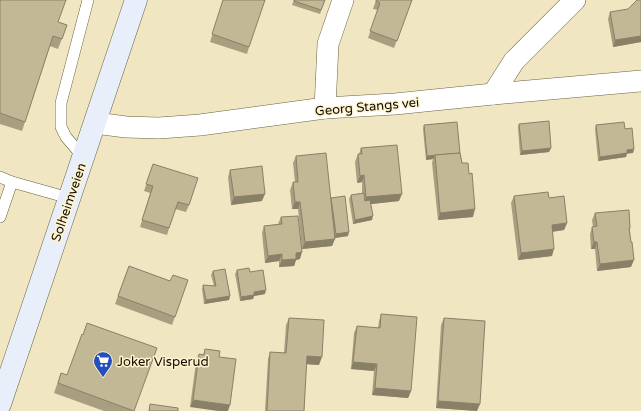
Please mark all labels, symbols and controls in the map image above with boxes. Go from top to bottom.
street label: Georg Stangs vei [314,94,420,120]
street label: Solheimveien [48,161,90,244]
supermarket icon: Joker Visperud [92,350,114,378]
place label: Joker Visperud [117,354,209,370]

